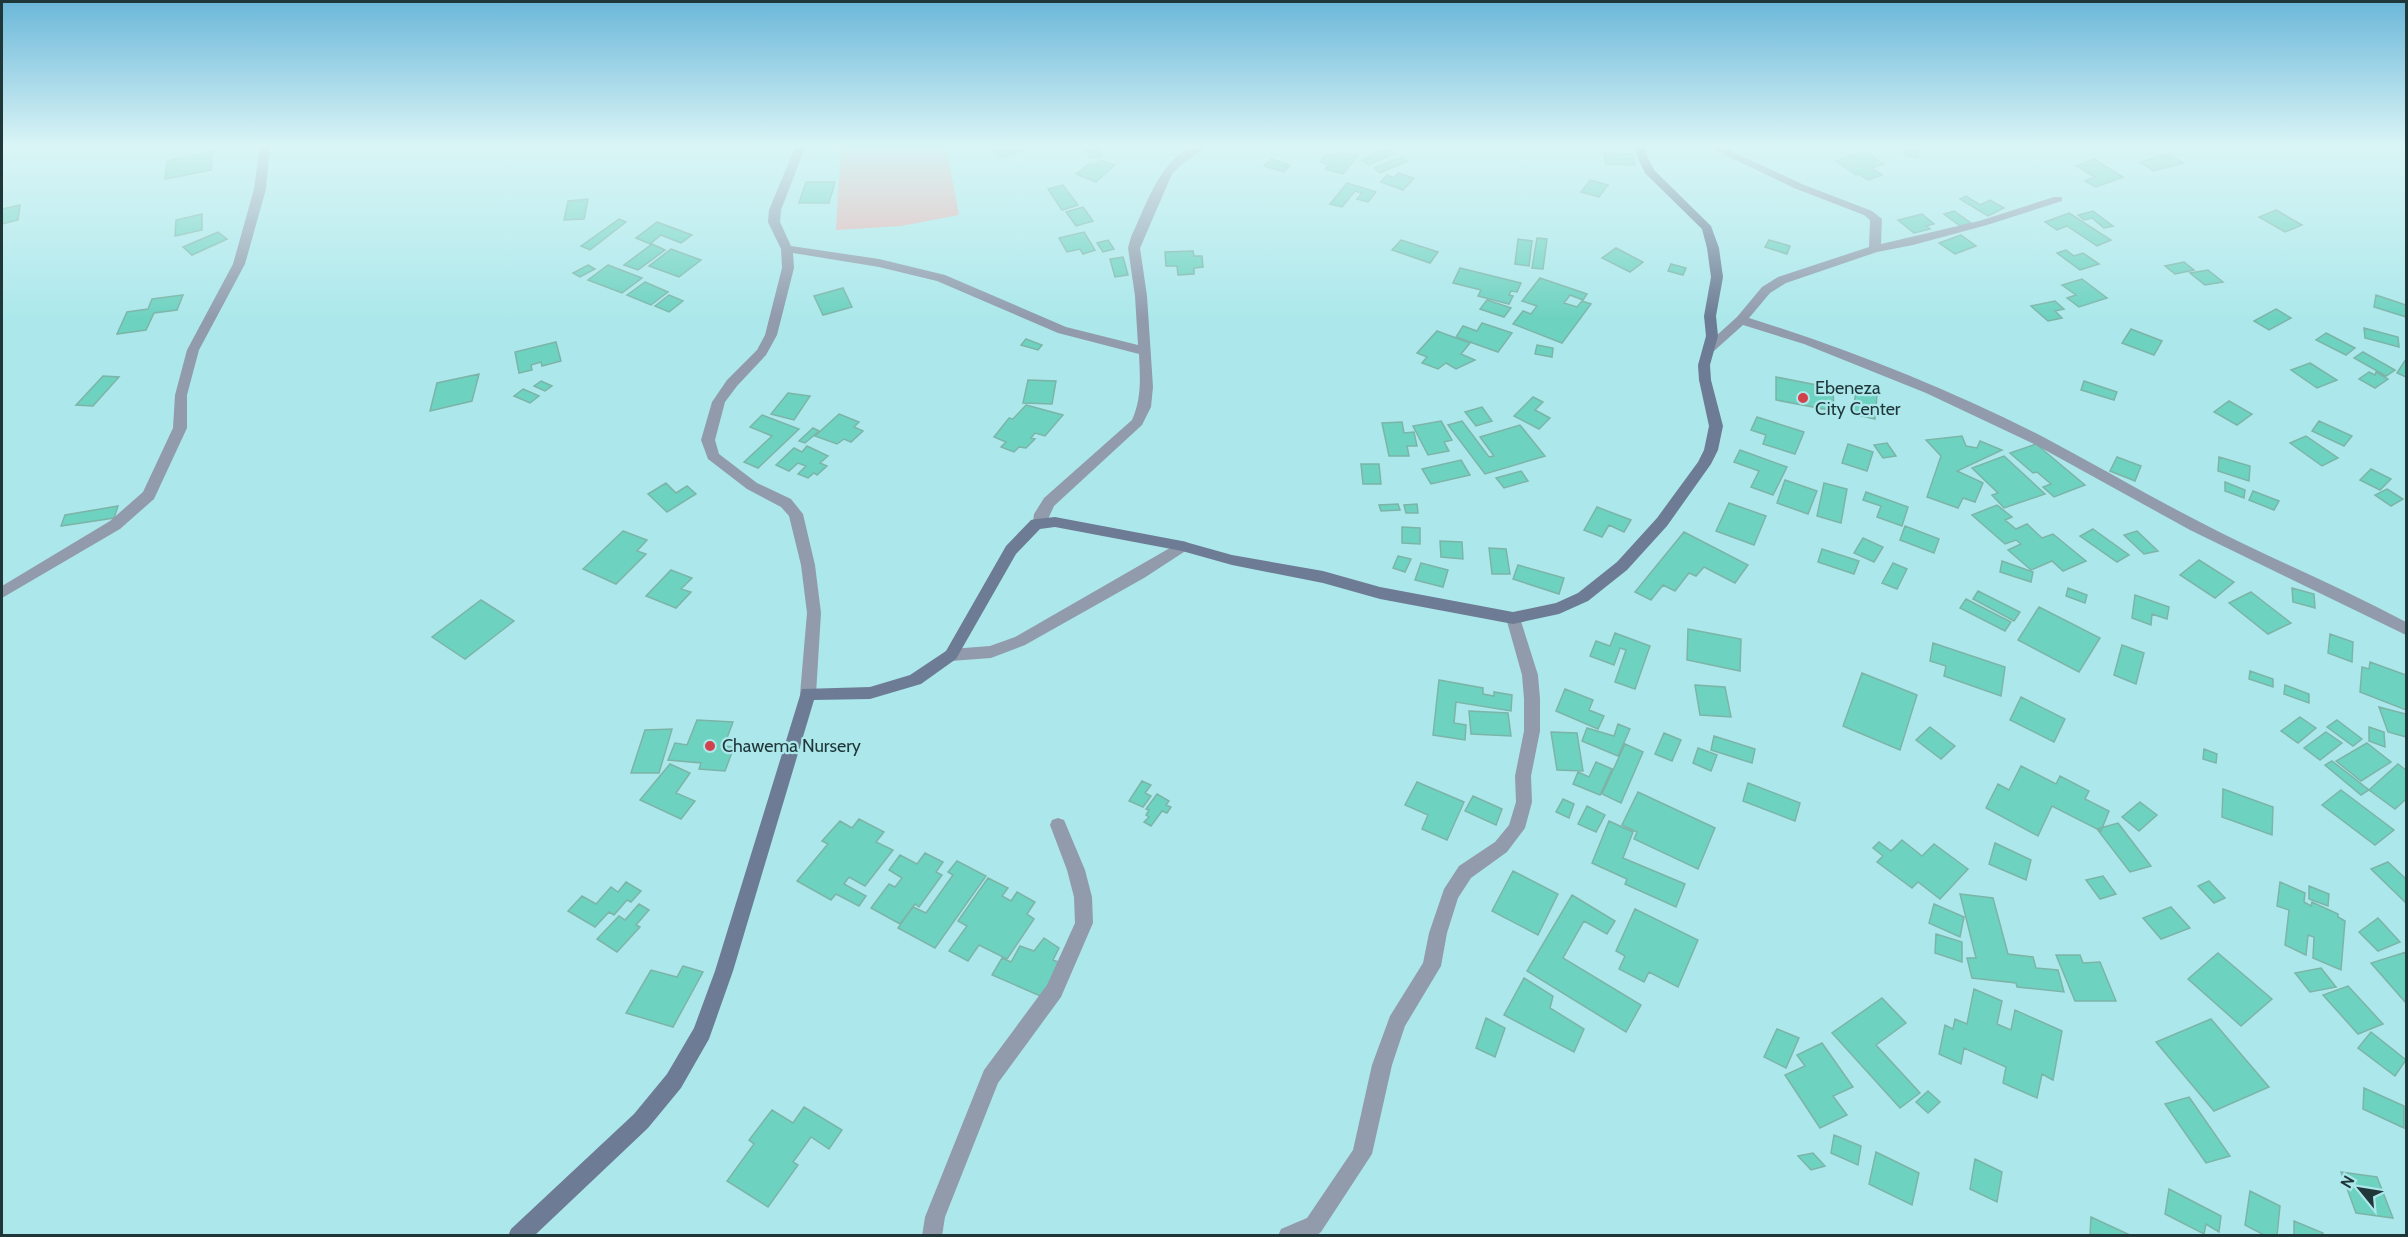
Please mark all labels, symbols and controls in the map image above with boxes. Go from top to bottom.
place label: Ebeneza City Center [1815,377,1901,420]
marker: Ebeneza City Center [1796,391,1810,405]
place label: Chawema Nursery [722,735,861,757]
marker: Chawema Nursery [703,739,717,753]
north arrow [2330,1159,2390,1219]
text: N [2336,1172,2358,1191]

